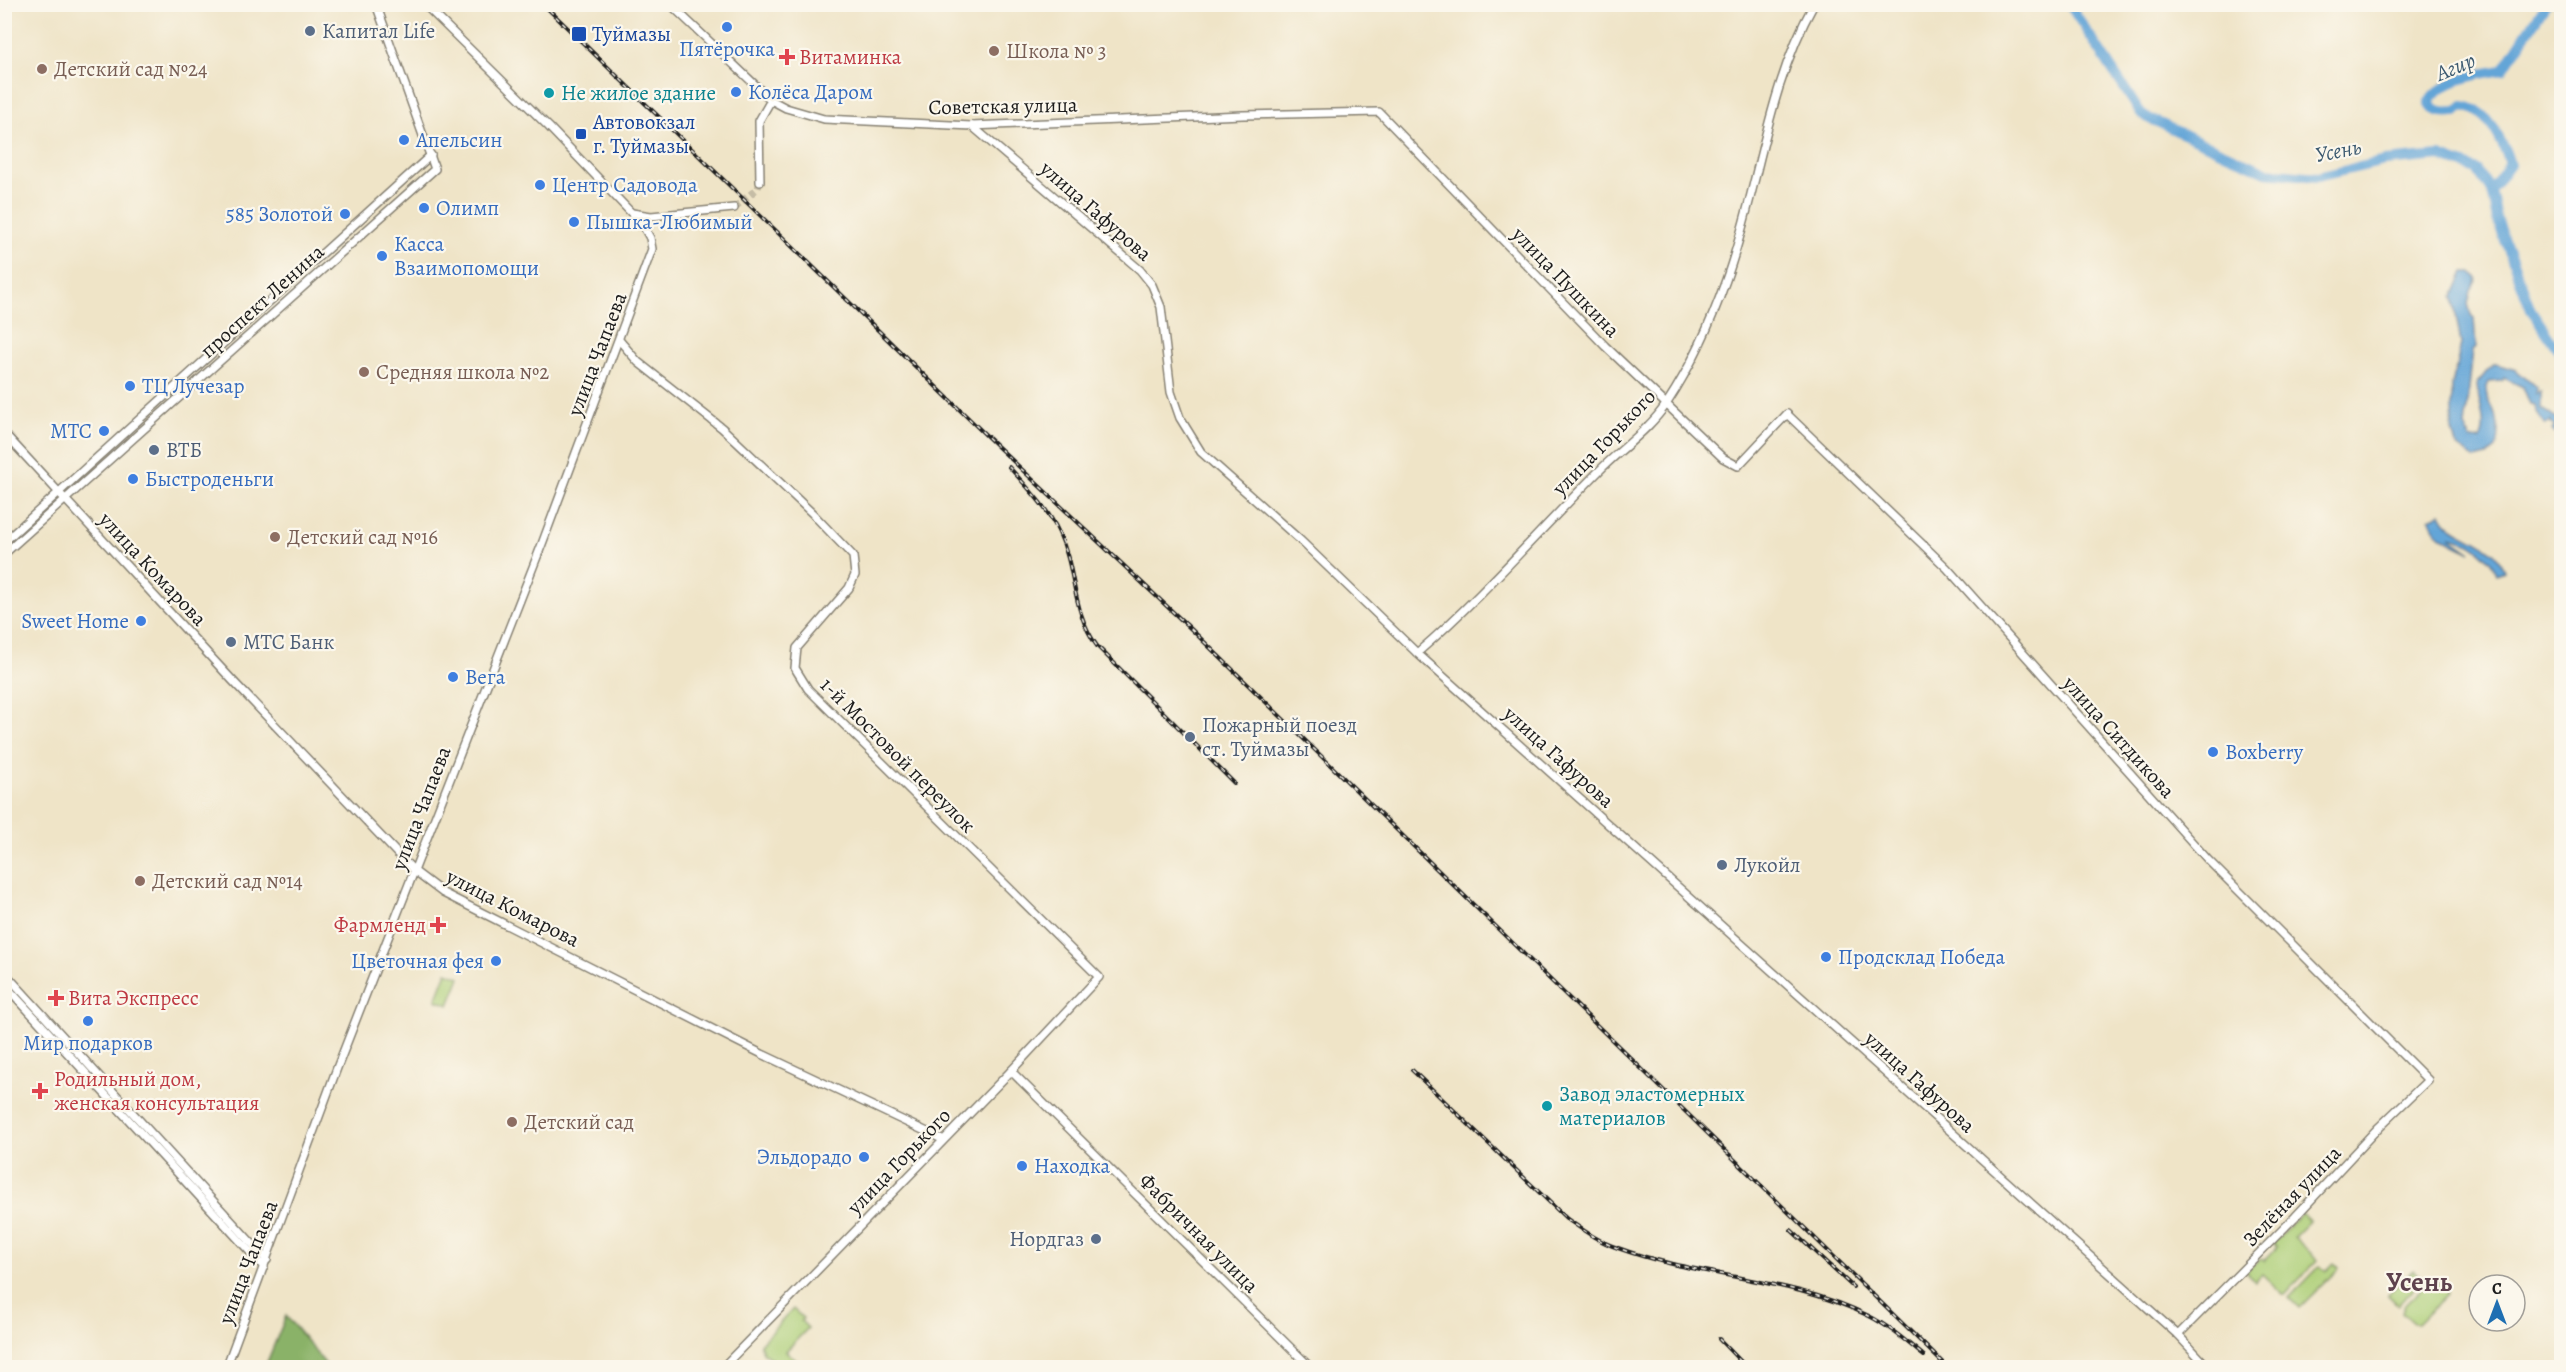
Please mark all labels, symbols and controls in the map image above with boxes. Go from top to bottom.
place label: Капитал Life [322,17,435,45]
place label: Туймазы [592,20,671,48]
marker: Пятёрочка [720,20,734,34]
marker: Капитал Life [303,24,317,38]
marker: Туймазы [570,25,588,43]
place label: Пятёрочка [679,35,775,63]
place label: Школа № 3 [1006,37,1106,65]
place label: Витаминка [799,43,902,71]
marker: Школа № 3 [987,44,1001,58]
water label: Агир [2430,45,2480,89]
marker: Витаминка [780,50,794,64]
place label: Детский сад №24 [54,55,208,83]
marker: Детский сад №24 [35,62,49,76]
place label: Колёса Даром [748,78,873,106]
place label: Не жилое здание [561,79,716,107]
marker: Колёса Даром [729,85,743,99]
marker: Не жилое здание [542,86,556,100]
street label: Советская улица [928,91,1078,121]
place label: Автовокзал г. Туймазы [592,108,695,160]
place label: Апельсин [415,126,503,154]
marker: Автовокзал г. Туймазы [574,127,588,141]
water label: Усень [2313,132,2364,170]
marker: Апельсин [397,133,411,147]
street label: улица Гафурова [1033,154,1158,268]
place label: Центр Садовода [552,171,698,199]
marker: Центр Садовода [533,178,547,192]
place label: Олимп [436,194,499,222]
place label: 585 Золотой [226,200,333,228]
marker: Олимп [417,201,431,215]
marker: 585 Золотой [338,207,352,221]
place label: Пышка-Любимый [586,208,753,236]
marker: Пышка-Любимый [567,215,581,229]
street label: улица Пушкина [1505,220,1626,344]
place label: Касса Взаимопомощи [394,230,539,282]
street label: проспект Ленина [194,238,330,364]
marker: Касса Взаимопомощи [375,249,389,263]
street label: улица Чапаева [560,288,634,421]
place label: Средняя школа №2 [376,358,549,386]
marker: Средняя школа №2 [357,365,371,379]
place label: ТЦ Лучезар [142,372,244,400]
marker: ТЦ Лучезар [123,379,137,393]
street label: улица Горького [1545,383,1662,502]
place label: МТС [50,417,92,445]
marker: МТС [97,424,111,438]
place label: ВТБ [166,436,202,464]
marker: ВТБ [147,443,161,457]
place label: Быстроденьги [145,465,274,493]
marker: Быстроденьги [126,472,140,486]
street label: улица Комарова [92,505,213,632]
place label: Детский сад №16 [287,523,438,551]
marker: Детский сад №16 [268,530,282,544]
place label: Sweet Home [21,607,129,635]
marker: Sweet Home [134,614,148,628]
place label: МТС Банк [243,628,335,656]
marker: МТС Банк [224,635,238,649]
place label: Вега [465,663,506,691]
street label: улица Ситдикова [2056,669,2182,804]
marker: Вега [446,670,460,684]
street label: 1-й Мостовой переулок [814,671,982,839]
street label: улица Гафурова [1497,699,1621,814]
place label: Пожарный поезд ст. Туймазы [1202,711,1357,763]
marker: Пожарный поезд ст. Туймазы [1183,730,1197,744]
place label: Boxberry [2225,738,2304,766]
street label: улица Чапаева [384,742,458,875]
marker: Boxberry [2206,745,2220,759]
place label: Лукойл [1734,851,1800,879]
marker: Лукойл [1715,858,1729,872]
street label: улица Комарова [441,862,585,954]
place label: Детский сад №14 [152,867,303,895]
marker: Детский сад №14 [133,874,147,888]
place label: Фармленд [334,911,426,939]
marker: Фармленд [431,918,445,932]
place label: Продсклад Победа [1838,943,2005,971]
place label: Цветочная фея [351,947,484,975]
marker: Продсклад Победа [1819,950,1833,964]
marker: Цветочная фея [489,954,503,968]
place label: Вита Экспресс [68,984,199,1012]
marker: Вита Экспресс [49,991,63,1005]
marker: Мир подарков [81,1014,95,1028]
street label: улица Гафурова [1858,1024,1982,1139]
place label: Мир подарков [23,1029,153,1057]
place label: Родильный дом, женская консультация [54,1065,259,1117]
place label: Завод эластомерных материалов [1559,1080,1746,1132]
marker: Родильный дом, женская консультация [31,1082,49,1100]
marker: Завод эластомерных материалов [1540,1099,1554,1113]
street label: улица Горького [840,1102,957,1221]
place label: Детский сад [524,1108,634,1136]
marker: Детский сад [505,1115,519,1129]
street label: Зелёная улица [2237,1139,2348,1253]
place label: Эльдорадо [757,1143,852,1171]
marker: Эльдорадо [857,1150,871,1164]
place label: Находка [1034,1152,1110,1180]
marker: Находка [1015,1159,1029,1173]
street label: Фабричная улица [1133,1167,1265,1299]
street label: улица Чапаева [211,1196,285,1329]
place label: Нордгаз [1009,1225,1084,1253]
marker: Нордгаз [1089,1232,1103,1246]
district label: Усень [2386,1264,2453,1300]
north arrow [2467,1273,2527,1333]
text: С [2492,1278,2502,1300]

